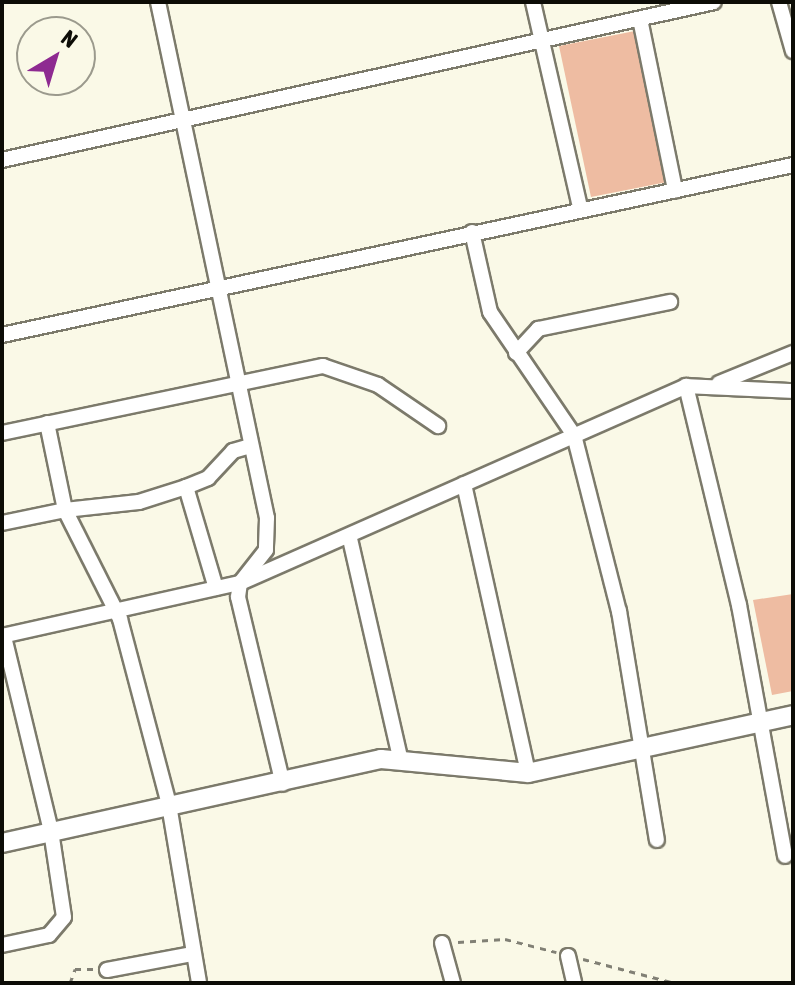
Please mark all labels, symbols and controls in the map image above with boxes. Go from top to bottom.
north arrow [16,16,96,96]
text: N [56,24,83,53]

